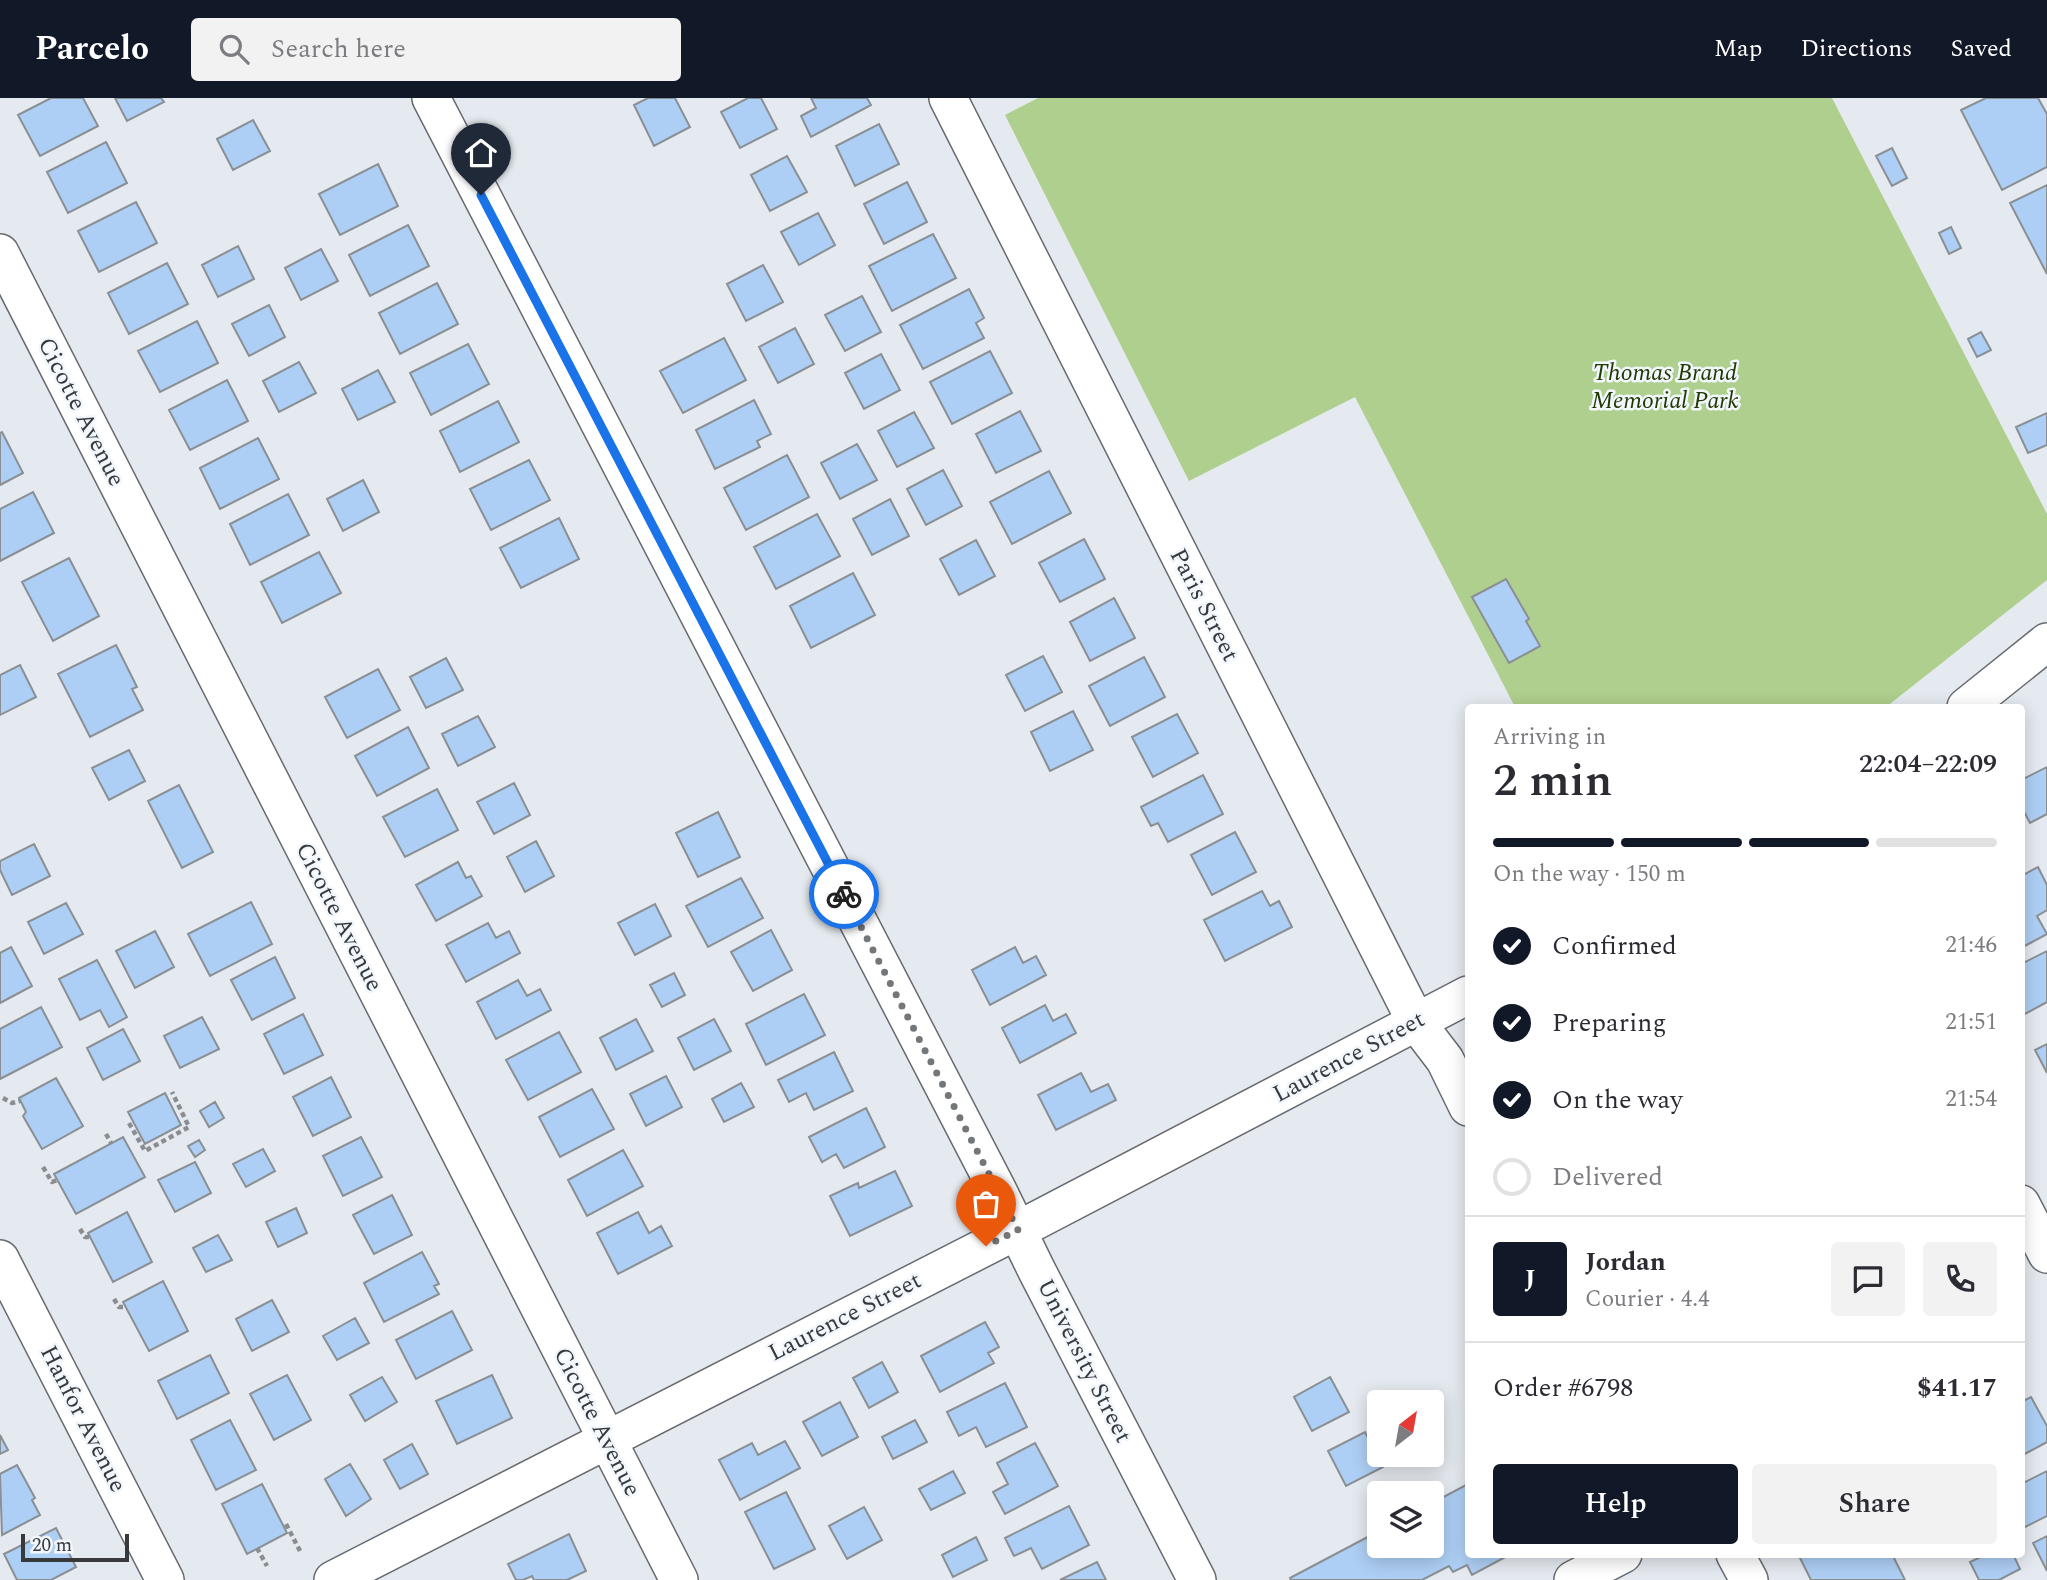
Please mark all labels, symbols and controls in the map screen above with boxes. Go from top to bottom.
search box [191,18,681,81]
text: Parcelo [35,24,149,74]
text: Search here [271,29,406,69]
icon: search [215,30,253,68]
text: Map [1714,31,1762,67]
text: Directions [1800,31,1912,67]
text: Saved [1950,31,2012,67]
pin [451,123,511,195]
icon: home [462,134,500,172]
street label: Cicotte Avenue [28,331,134,493]
park label: Thomas Brand Memorial Park [1591,355,1739,419]
street label: Paris Street [1160,542,1248,668]
text: Arriving in [1493,720,1606,755]
text: 22:04–22:09 [1859,744,1997,784]
text: 2 min [1493,746,1612,816]
street label: Cicotte Avenue [286,836,392,998]
text: On the way · 150 m [1493,857,1686,892]
courier [809,859,879,929]
icon: bike [825,875,863,913]
text: Confirmed [1552,926,1677,966]
icon: check [1493,927,1531,965]
text: 21:46 [1945,928,1997,963]
street label: Laurence Street [1267,1002,1431,1112]
text: Preparing [1552,1003,1666,1043]
icon: check [1493,1004,1531,1042]
text: 21:51 [1945,1005,1997,1040]
text: On the way [1552,1080,1683,1120]
icon: check [1493,1081,1531,1119]
text: 21:54 [1945,1082,1997,1117]
text: Delivered [1552,1157,1663,1197]
pin [956,1174,1016,1246]
icon: bag [967,1185,1005,1223]
text: Jordan [1585,1242,1666,1282]
button: chat [1831,1242,1905,1316]
button: phone [1923,1242,1997,1316]
text: J [1524,1259,1536,1299]
street label: Laurence Street [762,1263,928,1371]
street label: University Street [1027,1273,1141,1449]
text: Courier · 4.4 [1585,1282,1710,1317]
street label: Hanfor Avenue [30,1339,136,1499]
street label: Cicotte Avenue [544,1341,650,1503]
text: Order #6798 [1493,1368,1633,1408]
text: $41.17 [1917,1368,1997,1408]
north arrow [1367,1390,1444,1466]
map controls [1367,1390,1444,1558]
button: Help [1493,1464,1738,1544]
button: Share [1752,1464,1997,1544]
button: layers [1367,1481,1444,1558]
scale bar [21,1531,130,1563]
text: 20 m [32,1531,72,1560]

